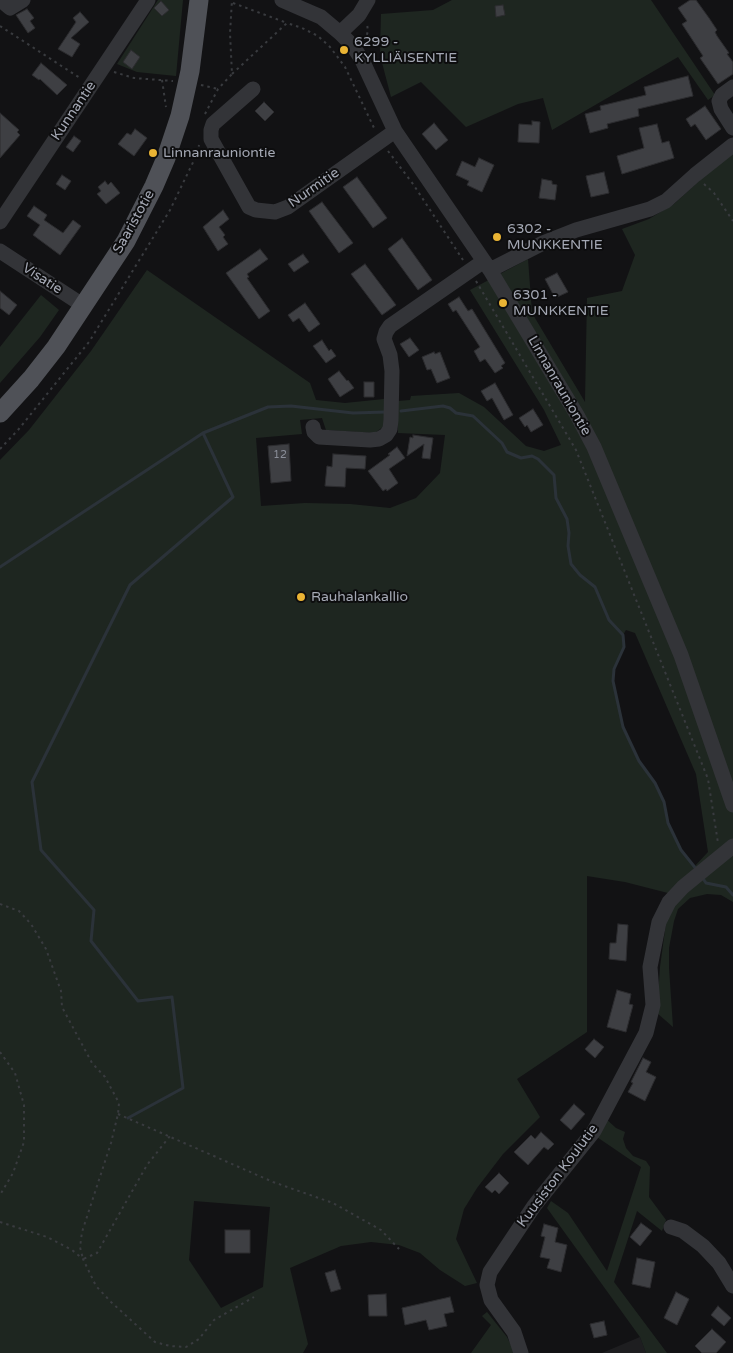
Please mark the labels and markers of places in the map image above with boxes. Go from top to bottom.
place label: 6299 - KYLLIÄISENTIE [354,34,457,66]
marker: 6299 - KYLLIÄISENTIE [338,44,350,56]
place label: Linnanrauniontie [163,145,275,161]
marker: Linnanrauniontie [147,147,159,159]
place label: 6302 - MUNKKENTIE [507,221,603,253]
marker: 6302 - MUNKKENTIE [491,231,503,243]
place label: 6301 - MUNKKENTIE [513,287,609,320]
marker: 6301 - MUNKKENTIE [497,297,509,309]
place label: Rauhalankallio [311,589,408,605]
marker: Rauhalankallio [295,591,307,603]

